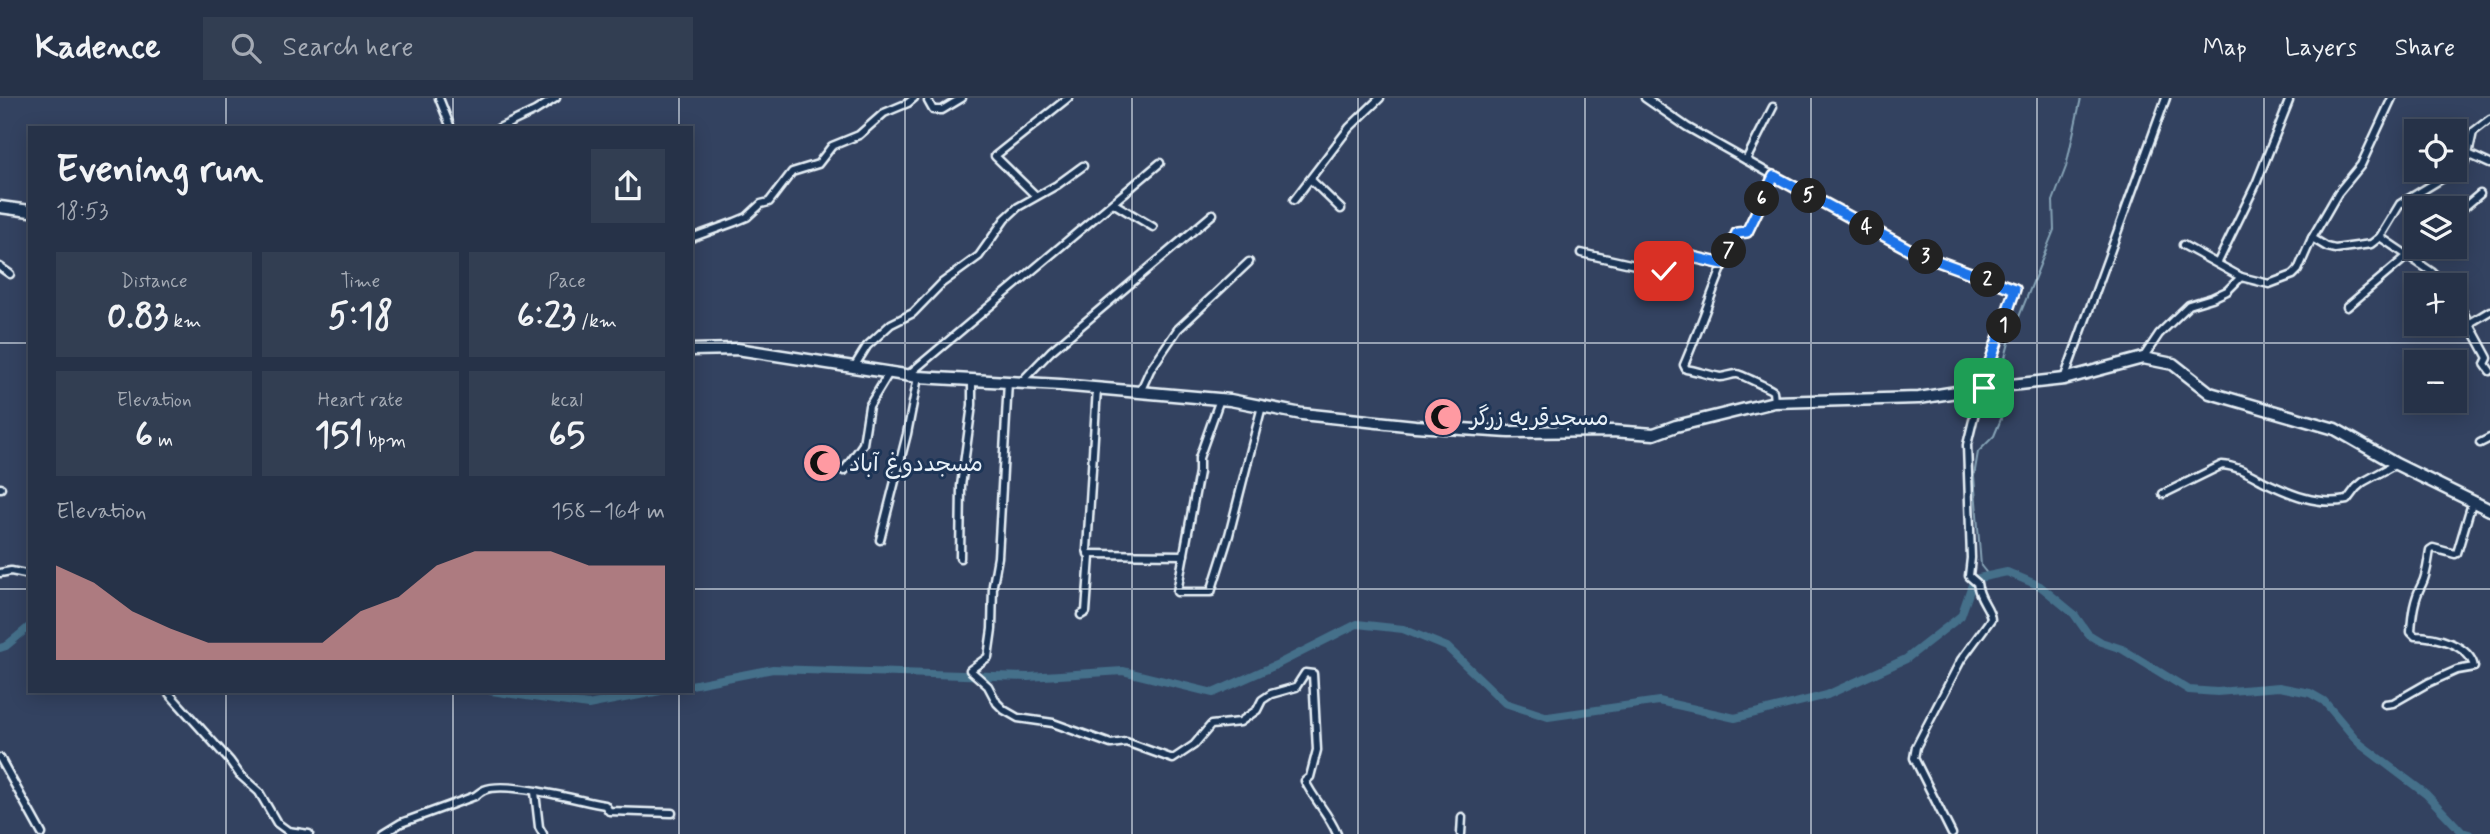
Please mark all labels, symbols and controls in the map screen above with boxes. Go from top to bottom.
search box [203,17,693,80]
text: Kadence [35,26,161,70]
icon: search [227,29,265,67]
text: Search here [283,31,413,65]
text: Map [2203,33,2247,64]
text: Layers [2285,33,2357,64]
text: Share [2395,33,2455,64]
map controls [2404,119,2467,413]
button: locate [2404,119,2467,182]
text: Evening run [56,146,263,195]
button: share [591,149,665,223]
pin: 5 [1792,178,1826,214]
pin: 6 [1744,182,1780,217]
text: 5 [1803,183,1814,208]
text: 6 [1757,186,1766,211]
button: layers [2404,196,2467,259]
text: 18:53 [56,197,109,227]
pin: 4 [1850,211,1884,246]
text: 4 [1861,215,1872,240]
pin: 7 [1712,234,1746,268]
text: 7 [1723,238,1734,263]
pin: 3 [1909,240,1944,274]
pin [1634,241,1694,301]
text: 3 [1921,244,1930,269]
icon: check [1645,252,1683,290]
pin: 2 [1970,262,2006,298]
text: 2 [1983,267,1992,292]
text: Distance [121,269,188,294]
text: Time [341,269,380,294]
text: Pace [548,269,586,294]
button: + [2404,273,2467,336]
text: 0.83 [107,294,168,340]
text: 5:18 [328,294,393,340]
text: 6:23 [517,294,576,340]
pin: 1 [1986,308,2022,344]
text: km [168,309,201,334]
text: /km [576,309,617,334]
text: 1 [1999,313,2008,338]
button: − [2404,350,2467,413]
pin [1954,358,2014,418]
icon: arrive [1965,369,2003,407]
text: Elevation [117,388,192,413]
text: Heart rate [318,388,403,413]
text: kcal [551,388,583,413]
mosque icon: مسجدقریه زرگر [1422,396,1464,438]
place label: مسجدقریه زرگر [1468,404,1609,434]
text: 6 [135,413,153,459]
text: 151 [315,413,363,459]
text: 65 [549,413,585,459]
text: m [153,428,173,453]
text: bpm [363,428,406,453]
mosque icon: مسجددوغ آباد [801,442,843,484]
place label: مسجددوغ آباد [849,450,983,480]
text: Elevation [56,497,147,527]
text: 158–164 m [551,497,665,527]

